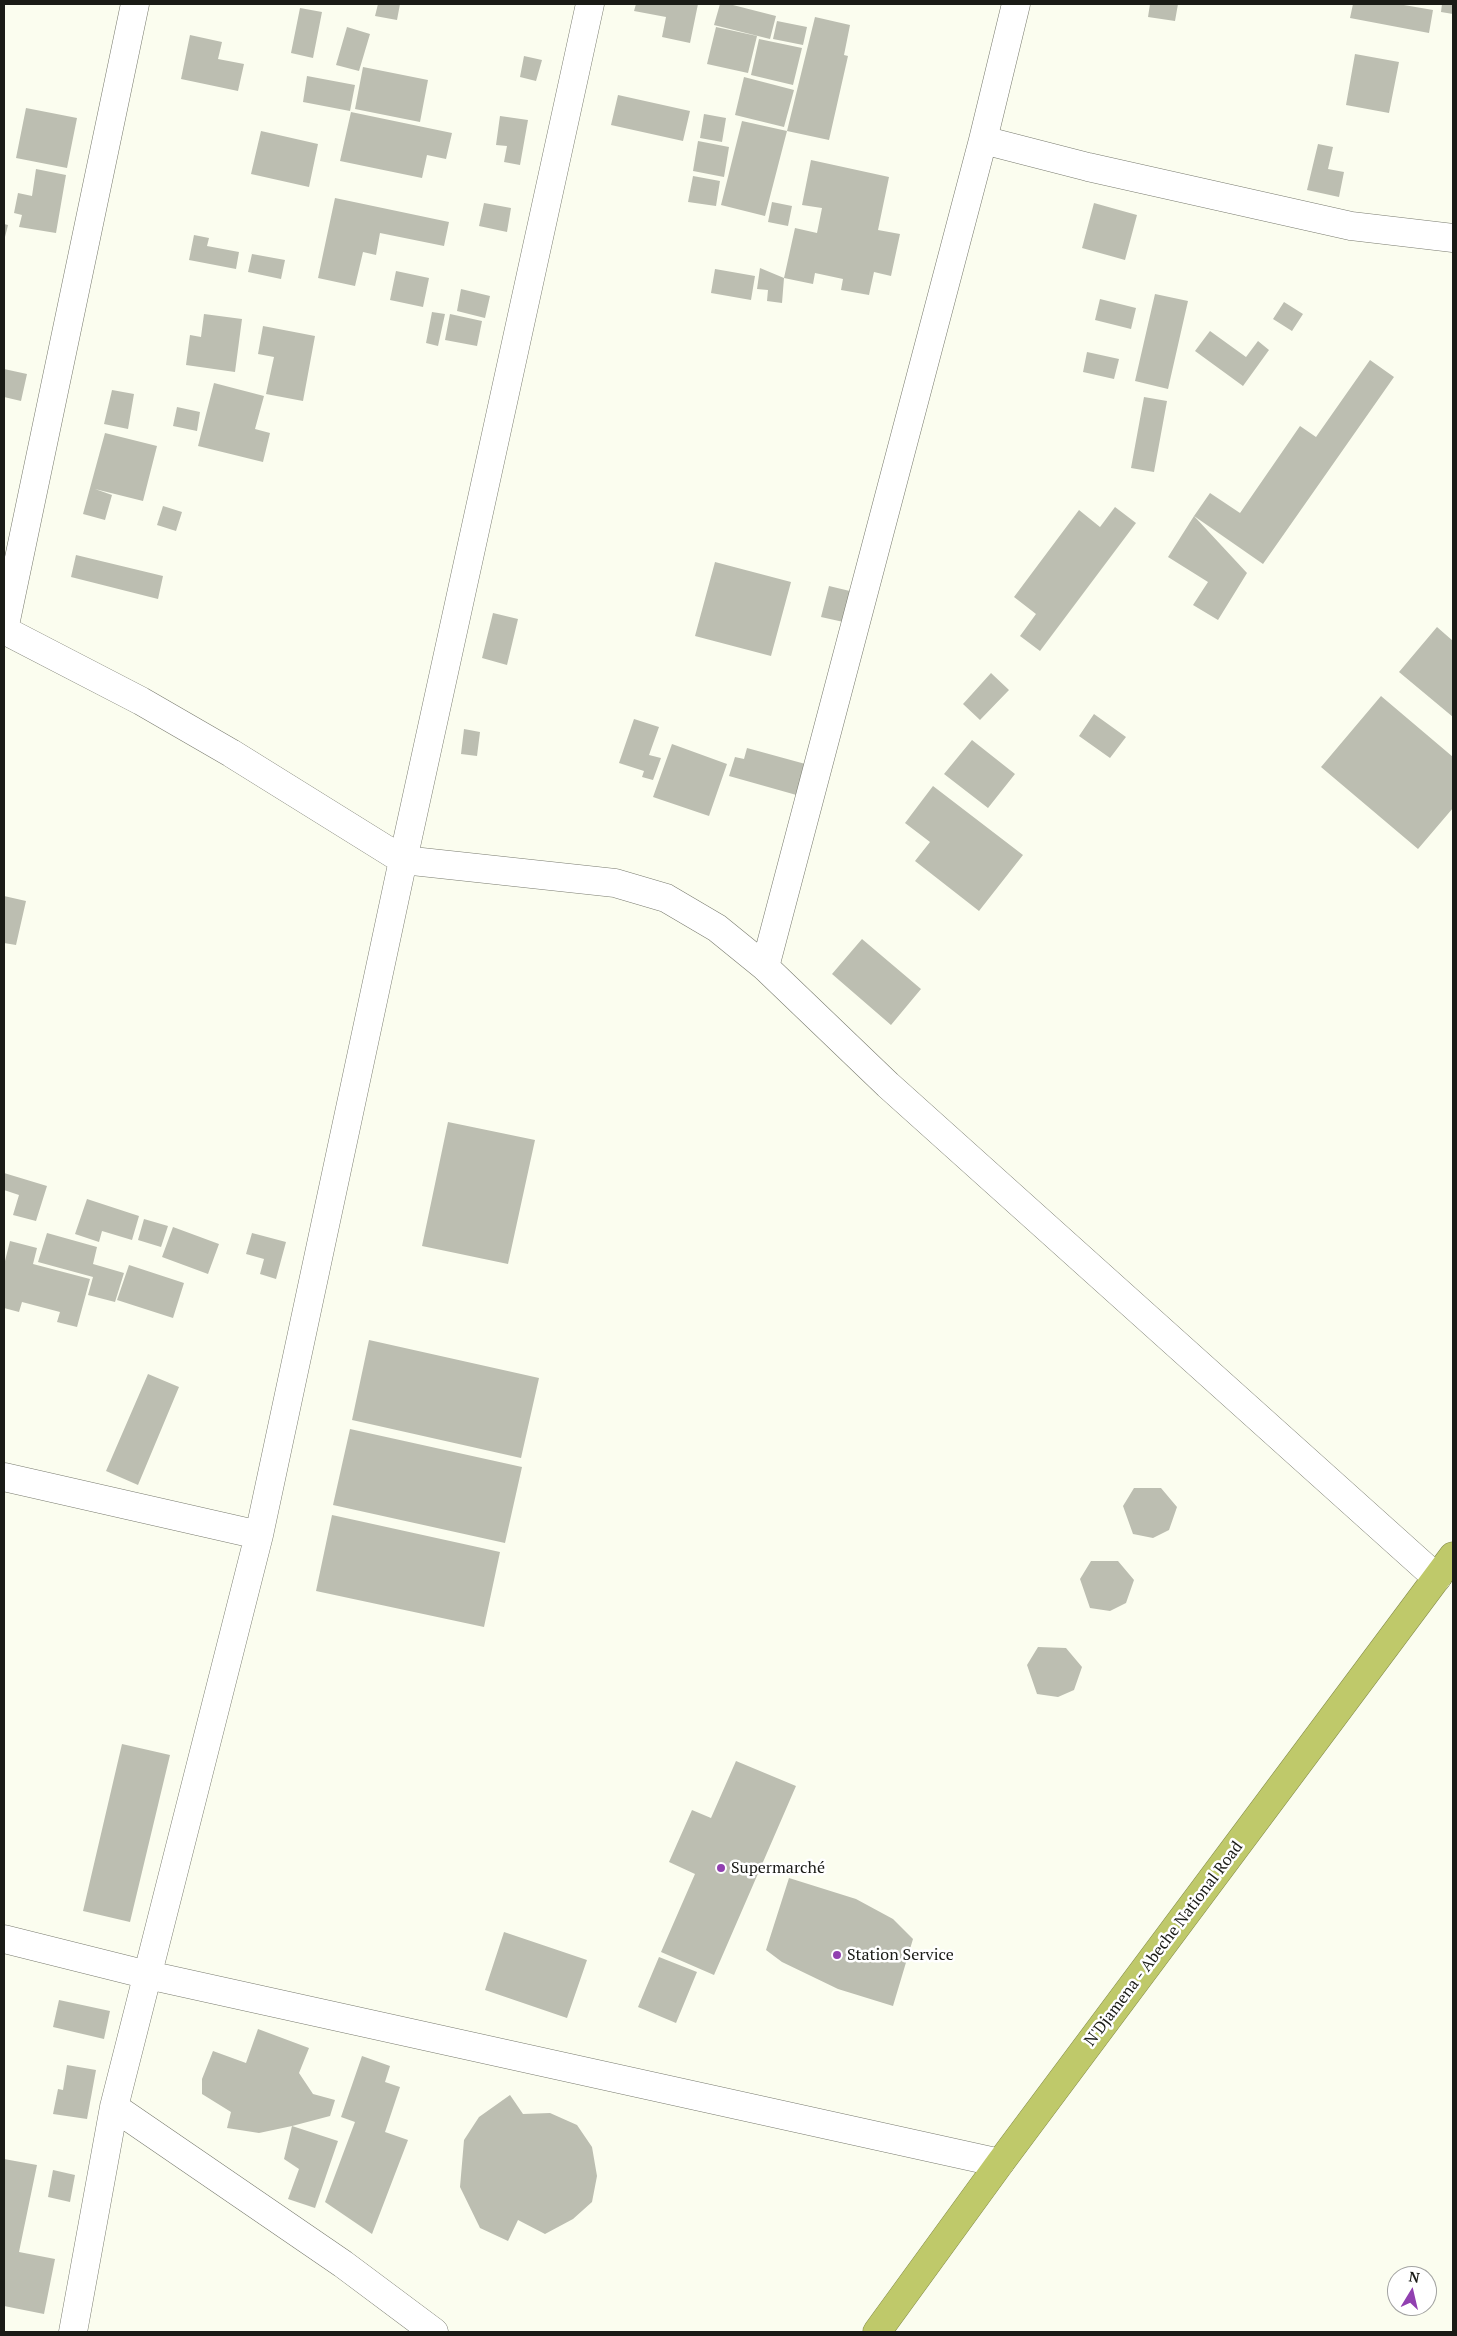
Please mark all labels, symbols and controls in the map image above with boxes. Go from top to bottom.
street label: N'Djamena - Abeche National Road [1081,1838,1247,2050]
place label: Supermarché [731,1858,825,1878]
marker: Supermarché [715,1862,727,1874]
place label: Station Service [847,1945,954,1965]
marker: Station Service [831,1949,843,1961]
north arrow [1387,2266,1437,2316]
text: N [1408,2266,1421,2287]

